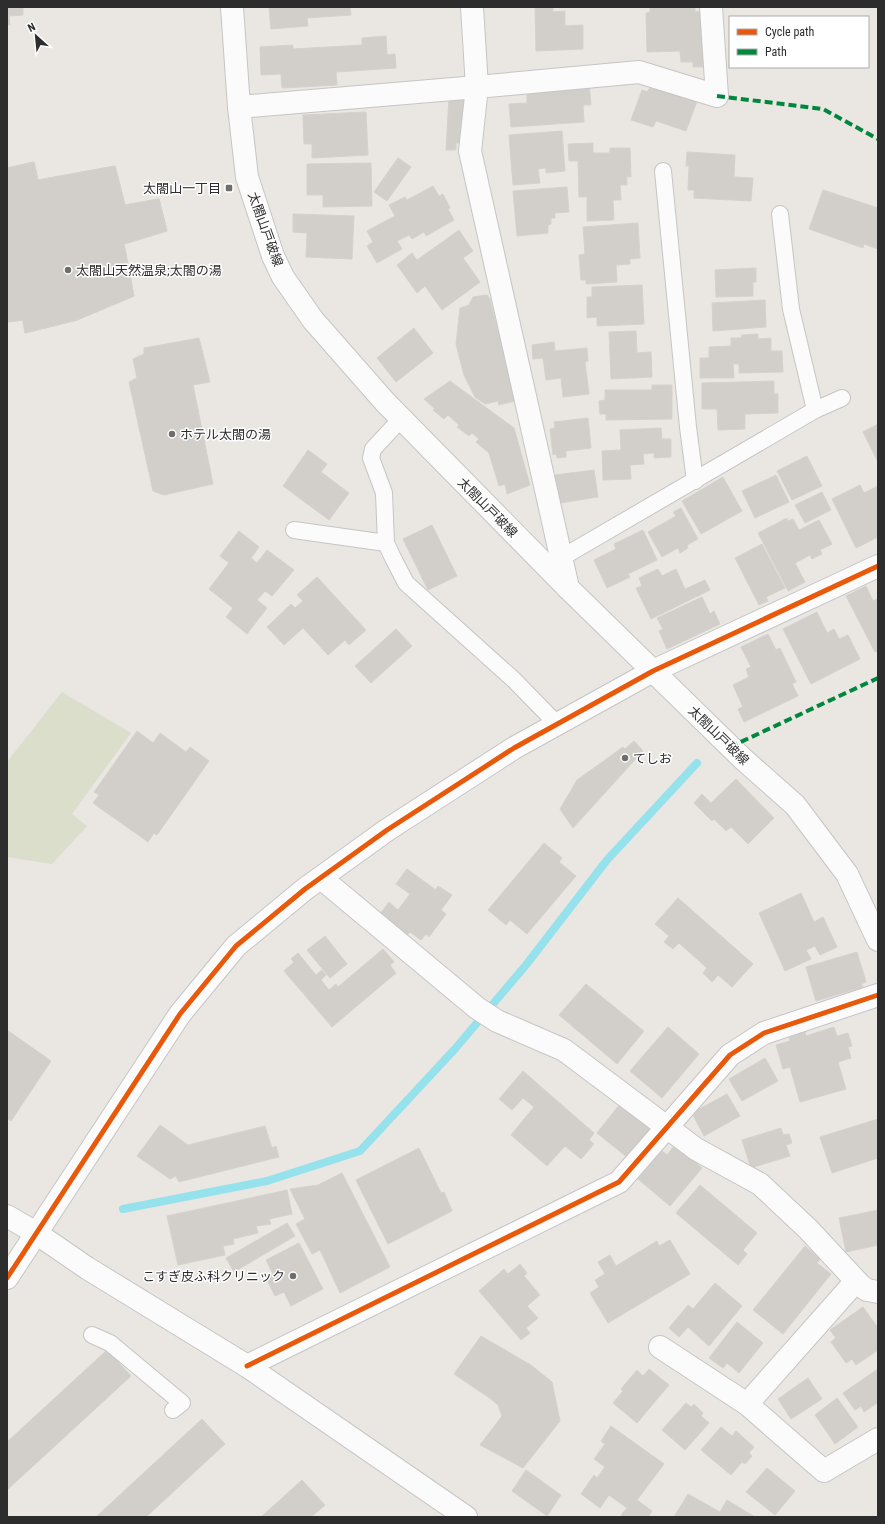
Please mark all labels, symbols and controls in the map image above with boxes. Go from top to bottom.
north arrow [16,16,56,56]
legend [729,16,869,68]
text: N [26,20,38,35]
text: Cycle path [765,25,815,39]
text: Path [765,45,787,59]
place label: 太閤山一丁目 [143,181,221,196]
marker: 太閤山一丁目 [224,183,234,193]
street label: 太閤山戸破線 [245,190,286,268]
place label: 太閤山天然温泉;太閤の湯 [76,263,222,278]
marker: 太閤山天然温泉;太閤の湯 [63,265,73,275]
place label: ホテル太閤の湯 [180,427,271,442]
marker: ホテル太閤の湯 [167,429,177,439]
street label: 太閤山戸破線 [455,474,521,540]
street label: 太閤山戸破線 [685,703,752,768]
place label: てしお [633,751,672,766]
marker: てしお [620,753,630,763]
place label: こすぎ皮ふ科クリニック [142,1269,285,1284]
marker: こすぎ皮ふ科クリニック [288,1271,298,1281]

